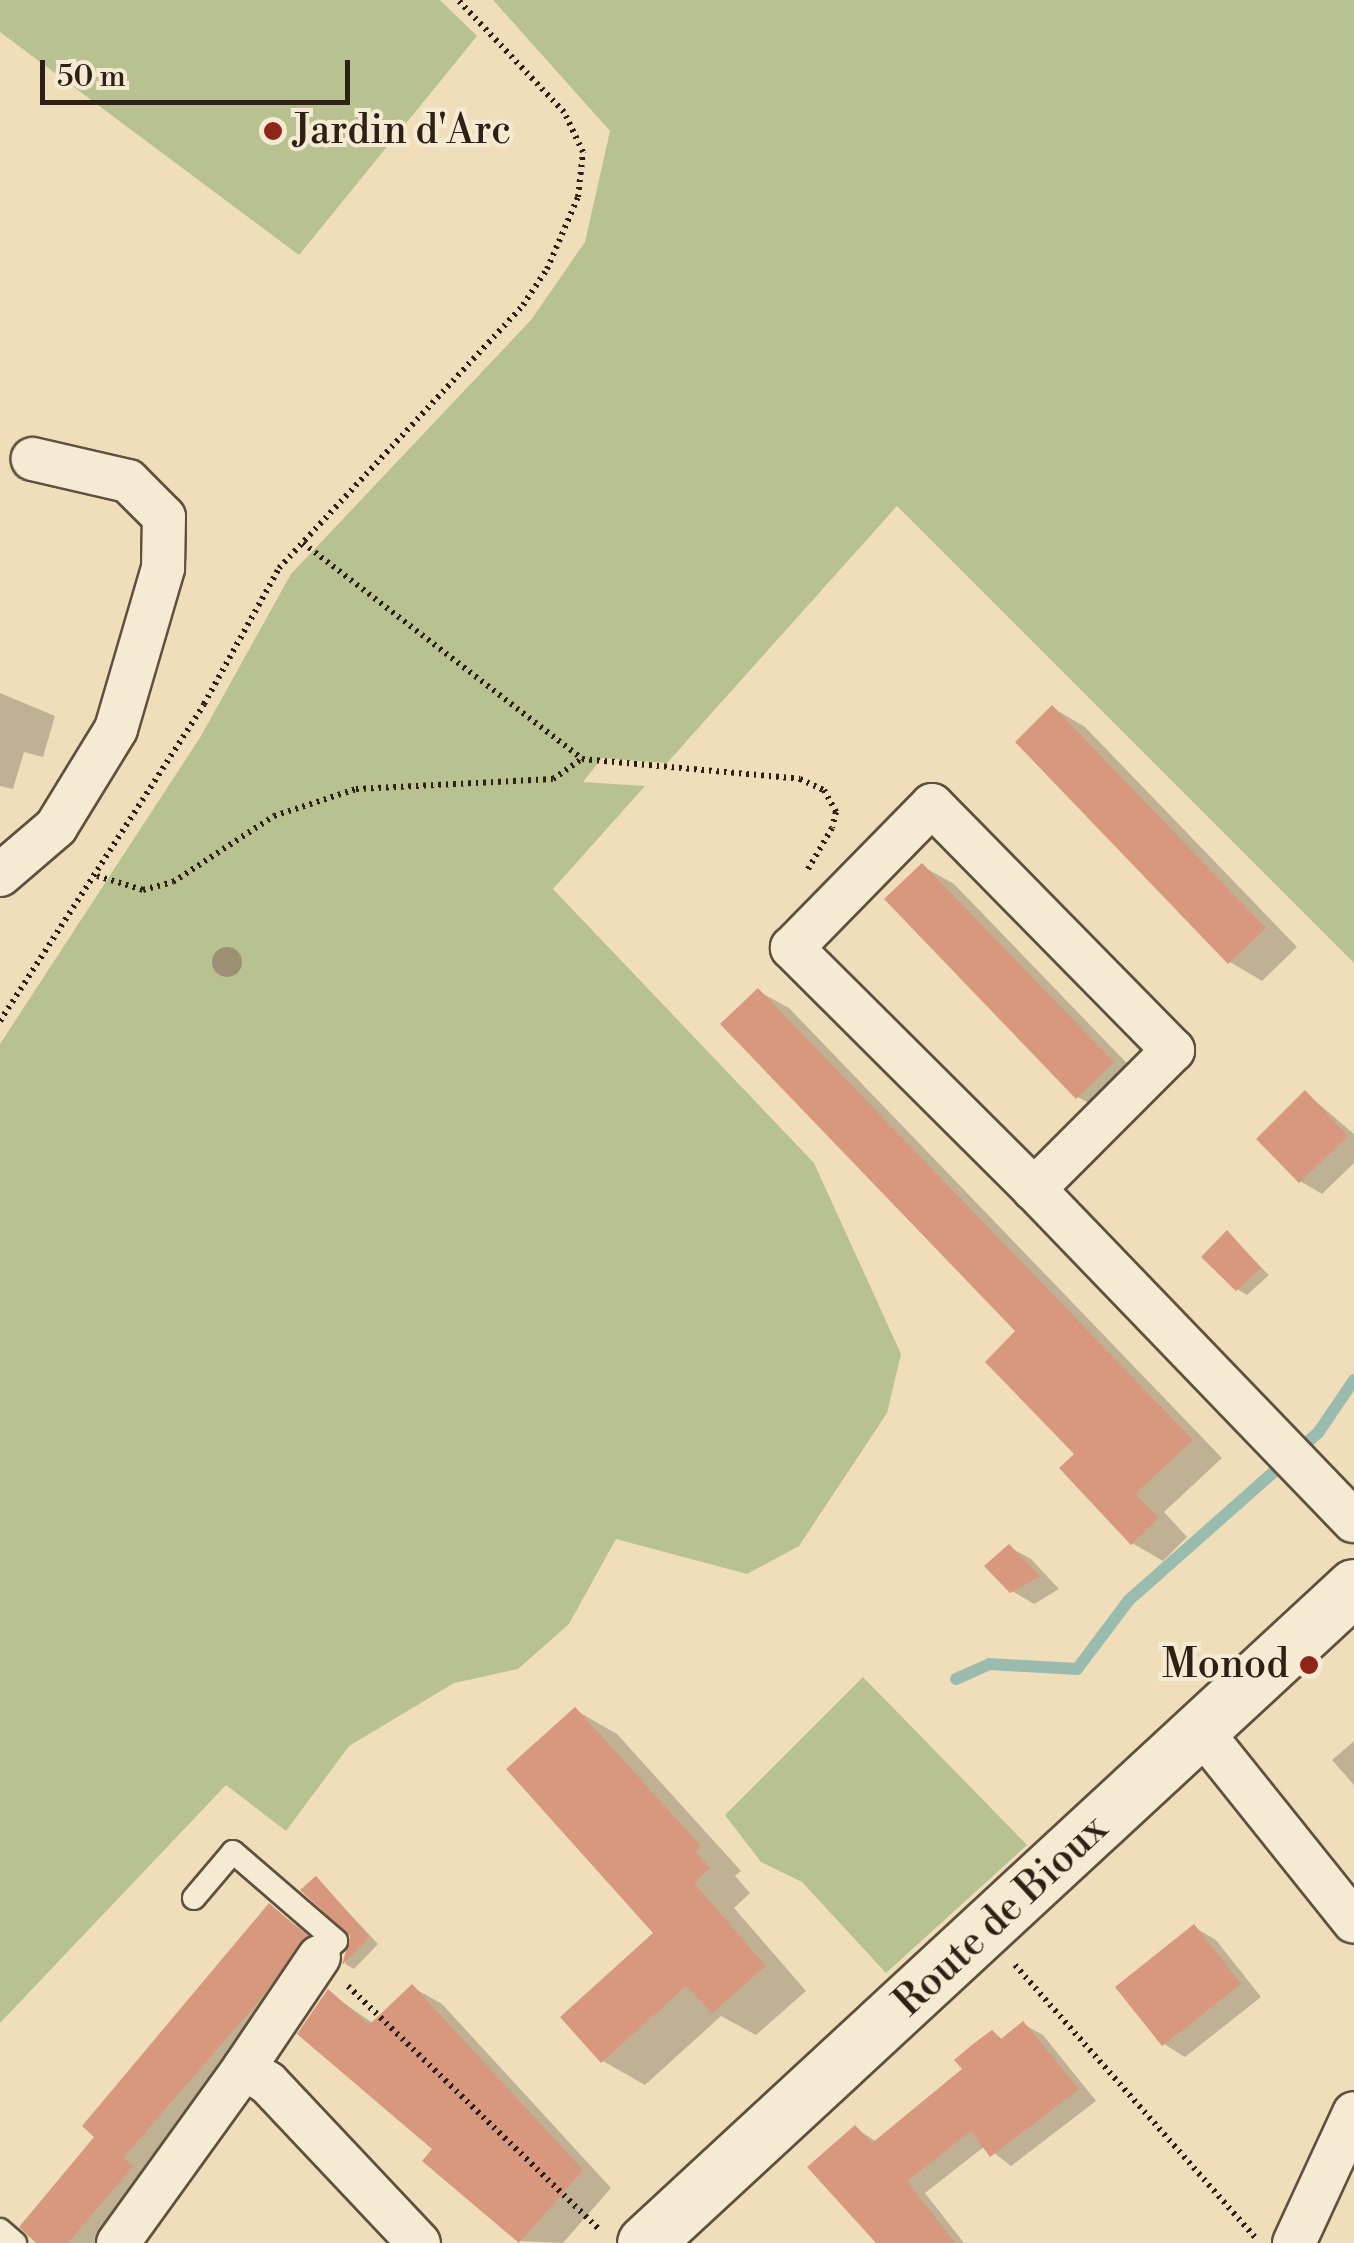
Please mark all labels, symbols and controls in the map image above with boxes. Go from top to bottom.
scale bar [45,40,355,102]
text: 50 m [57,58,126,96]
place label: Jardin d'Arc [293,107,511,155]
marker: Jardin d'Arc [262,120,284,142]
place label: Monod [1162,1641,1289,1689]
marker: Monod [1298,1654,1320,1676]
street label: Route de Bioux [885,1805,1117,2027]

